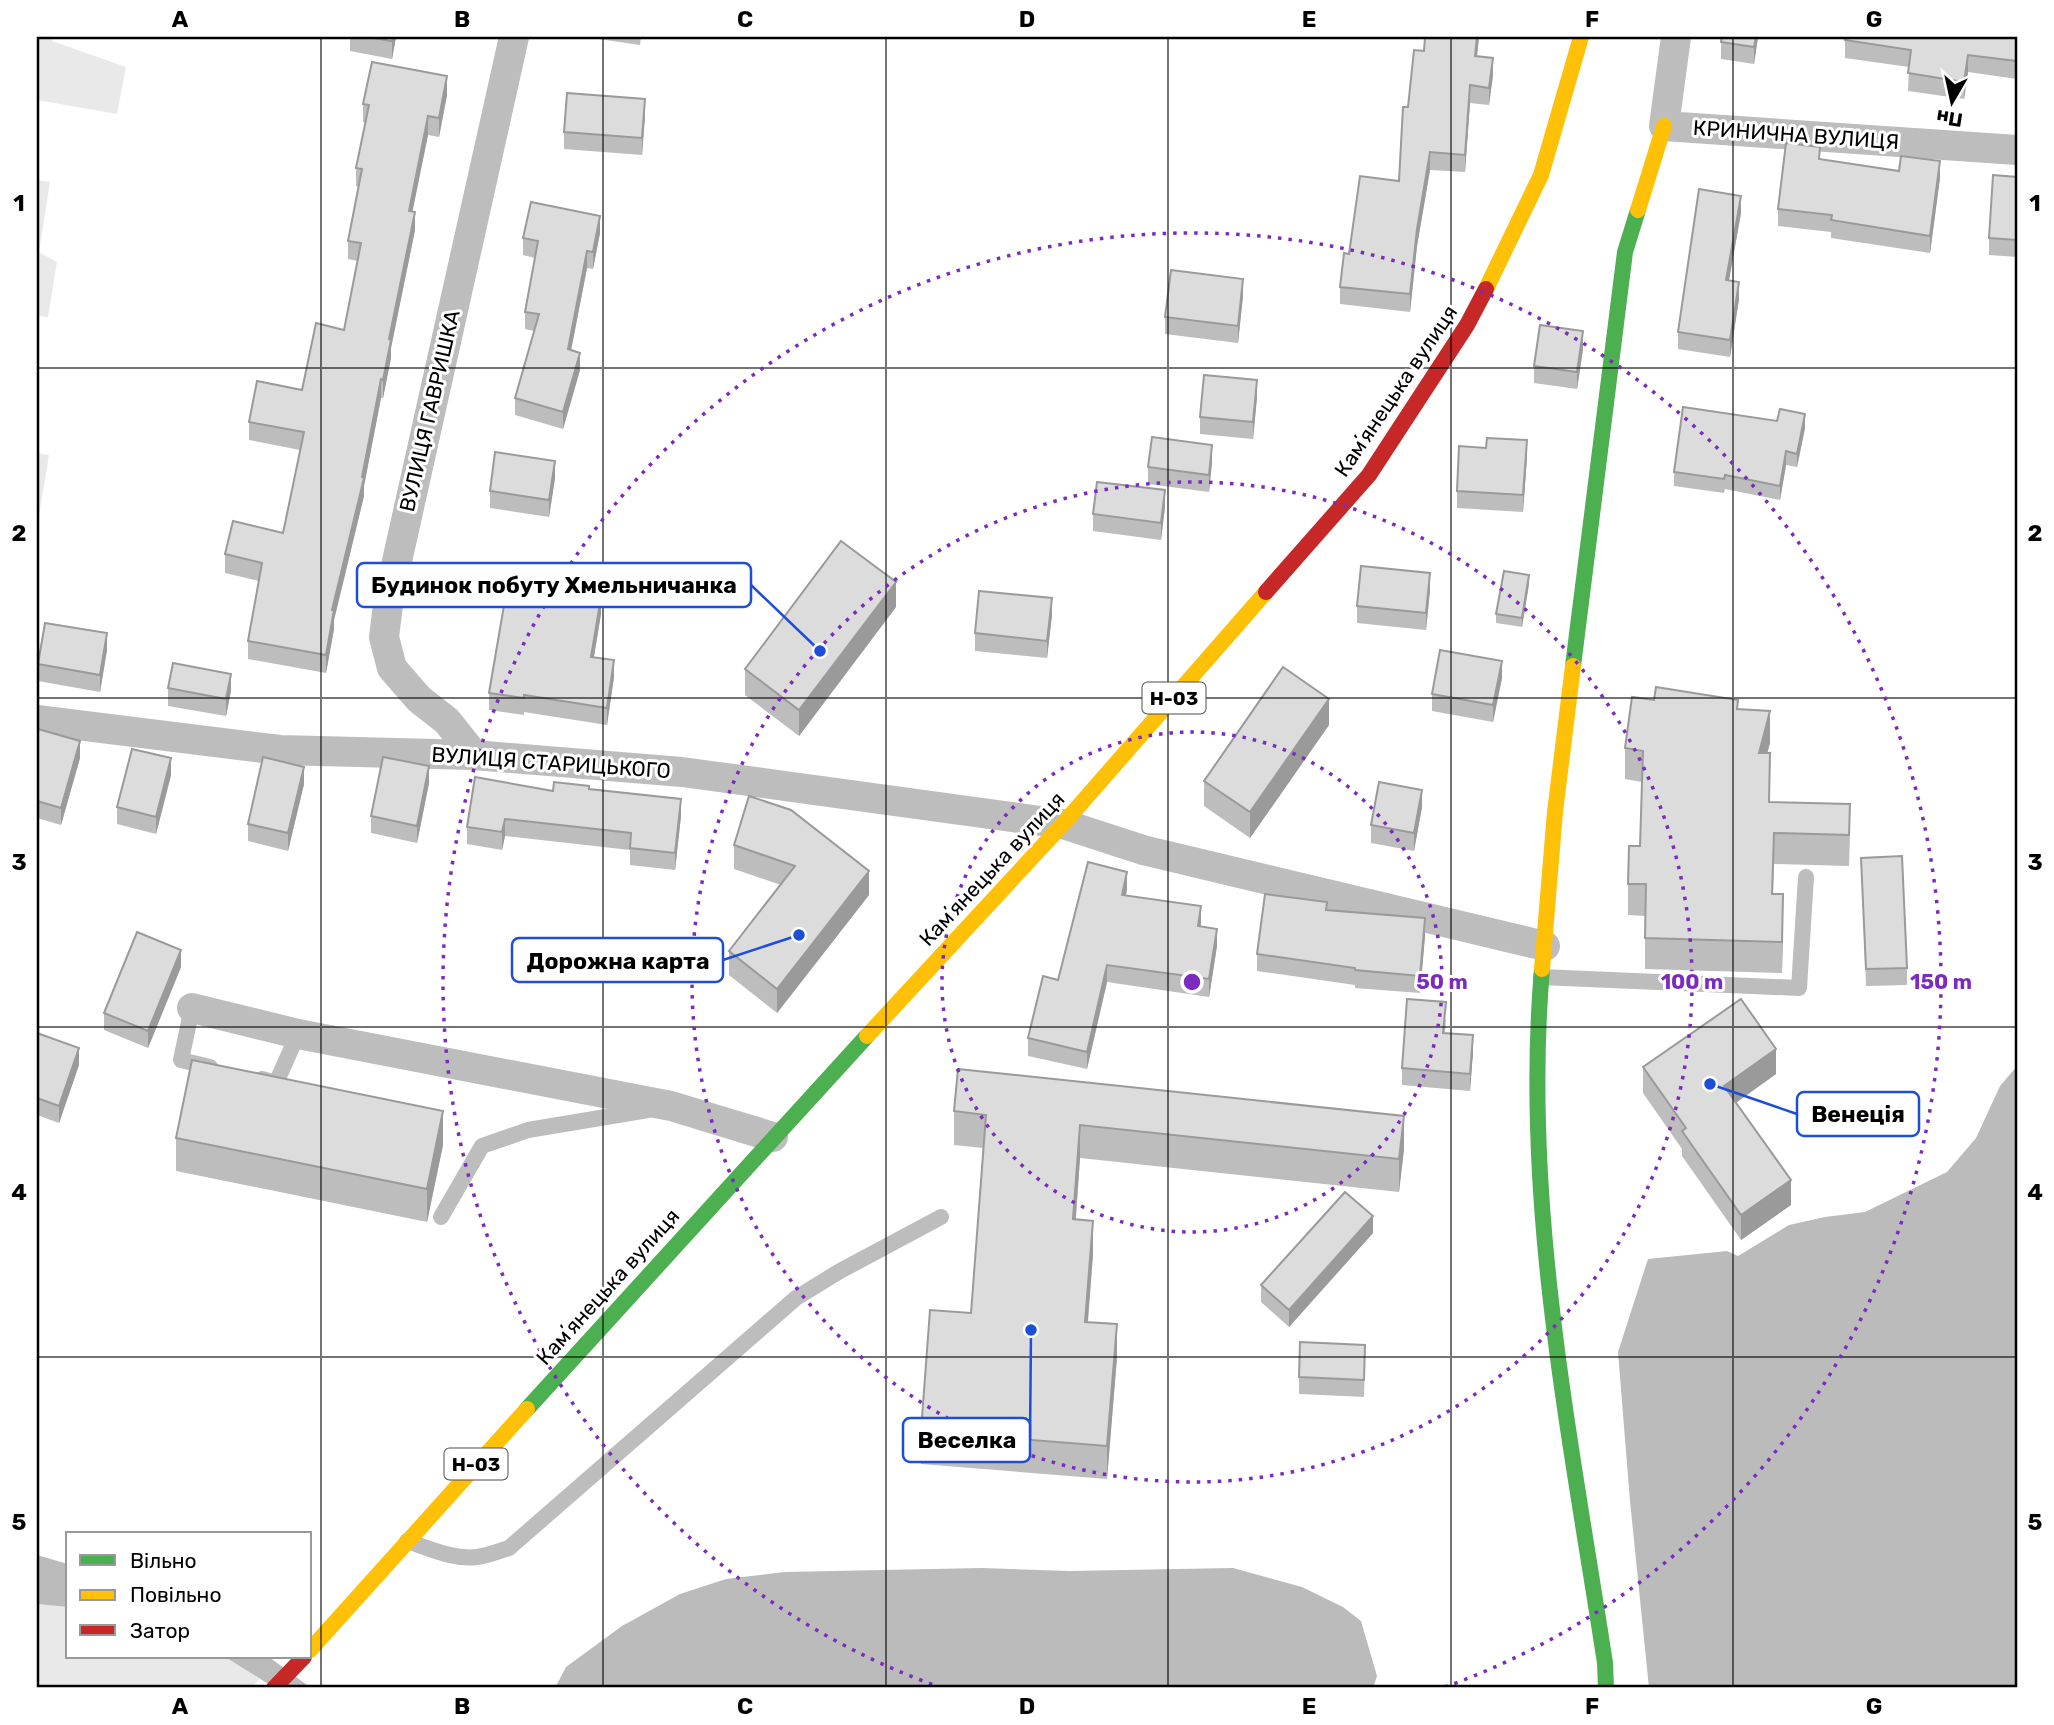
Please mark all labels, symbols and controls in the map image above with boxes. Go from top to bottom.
text: A [172,5,189,33]
text: B [454,5,470,33]
text: C [737,5,753,33]
text: D [1019,5,1035,33]
text: E [1302,5,1316,33]
text: F [1585,5,1599,33]
text: G [1866,5,1882,33]
north arrow [1918,66,1988,136]
text: Пн [1935,105,1964,132]
street label: КРИНИЧНА ВУЛИЦЯ [1692,115,1900,154]
text: 1 [13,189,25,217]
text: 1 [2029,189,2041,217]
street label: Камʼянецька вулиця [1329,300,1462,481]
street label: ВУЛИЦЯ ГАВРИШКА [394,308,465,514]
text: 2 [12,519,26,547]
text: 2 [2028,519,2042,547]
callout: Будинок побуту Хмельничанка [357,563,751,607]
text: Будинок побуту Хмельничанка [371,571,737,599]
road number: Н-03 [1142,682,1206,713]
street label: ВУЛИЦЯ СТАРИЦЬКОГО [431,742,671,783]
street label: Камʼянецька вулиця [914,786,1069,951]
text: 3 [11,848,27,876]
text: 3 [2027,848,2043,876]
callout: Дорожна карта [512,938,723,982]
text: Дорожна карта [527,947,709,975]
text: 50 m [1416,969,1468,994]
text: 100 m [1661,969,1723,994]
text: 150 m [1910,969,1972,994]
centre of rings [1180,970,1204,994]
callout: Венеція [1797,1092,1919,1136]
text: Венеція [1811,1100,1905,1128]
text: 4 [11,1178,27,1206]
text: 4 [2027,1178,2043,1206]
street label: Камʼянецька вулиця [531,1203,684,1370]
callout: Веселка [903,1418,1030,1462]
text: Веселка [918,1426,1016,1454]
road number: Н-03 [444,1448,508,1480]
text: 5 [12,1508,27,1536]
text: 5 [2028,1508,2043,1536]
legend [66,1532,312,1658]
text: Вільно [130,1548,197,1573]
text: Повільно [130,1582,221,1607]
text: Затор [130,1618,190,1643]
text: A [172,1692,189,1720]
text: B [454,1692,470,1720]
text: C [737,1692,753,1720]
text: D [1019,1692,1035,1720]
text: E [1302,1692,1316,1720]
text: F [1585,1692,1599,1720]
text: G [1866,1692,1882,1720]

